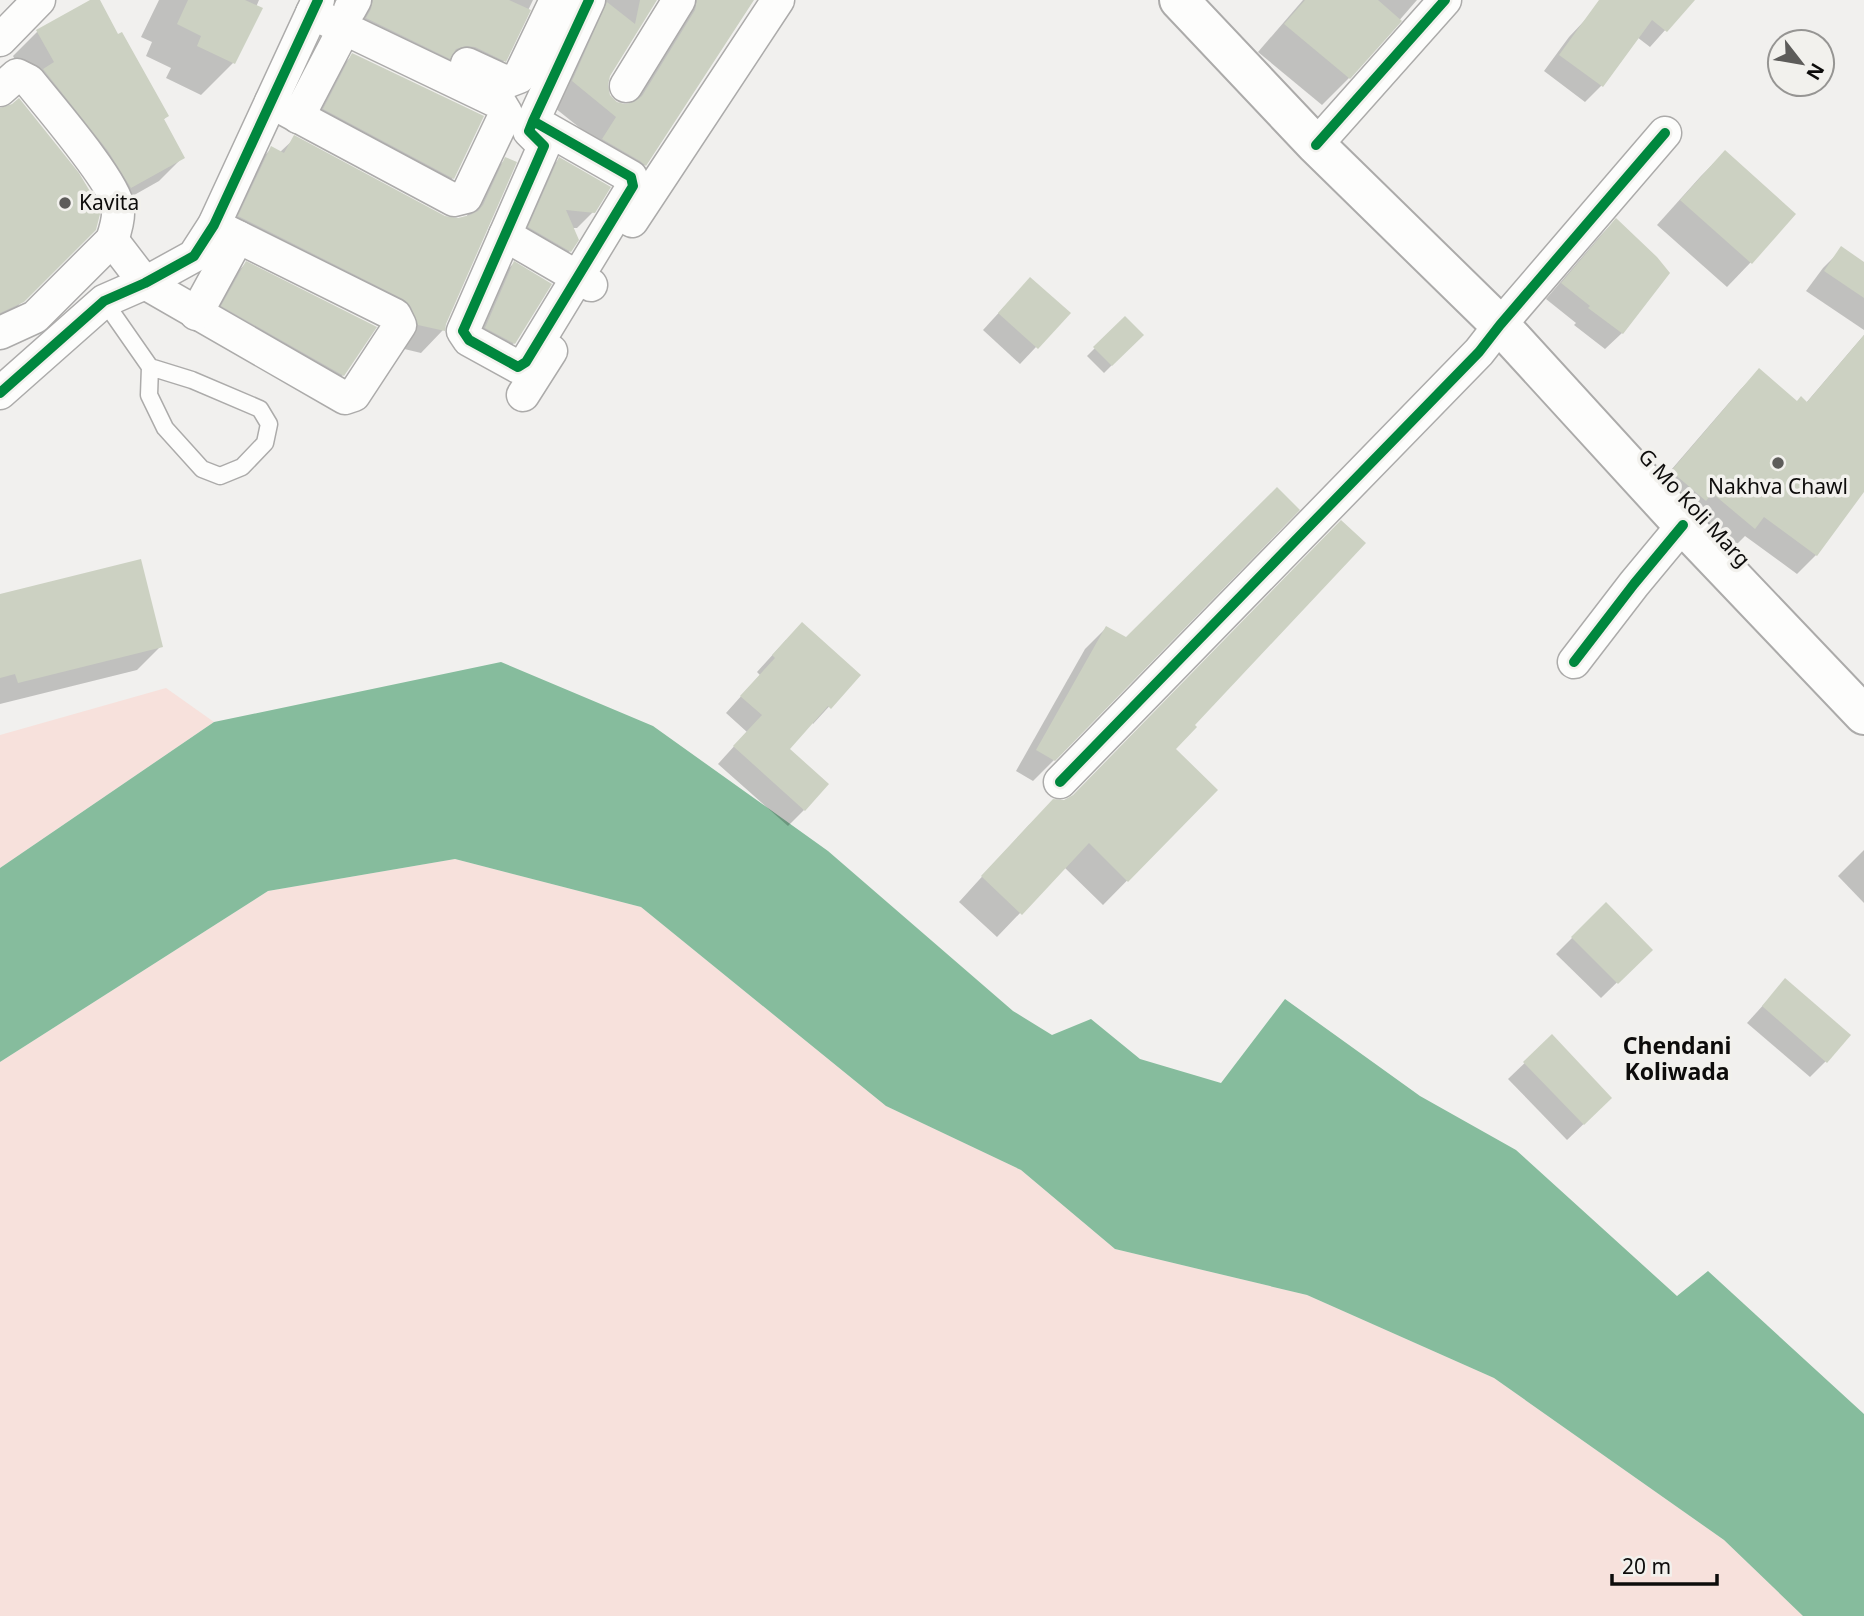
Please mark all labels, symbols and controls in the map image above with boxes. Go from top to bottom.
north arrow [1766,28,1836,98]
text: N [1800,58,1831,85]
place label: Kavita [79,188,139,216]
marker: Kavita [57,195,73,211]
street label: G Mo Koli Marg [1633,442,1757,573]
marker: Nakhva Chawl [1770,455,1786,471]
place label: Nakhva Chawl [1708,472,1848,500]
district label: Chendani Koliwada [1623,1029,1731,1087]
scale bar [1612,1542,1717,1586]
text: 20 m [1622,1552,1671,1580]

